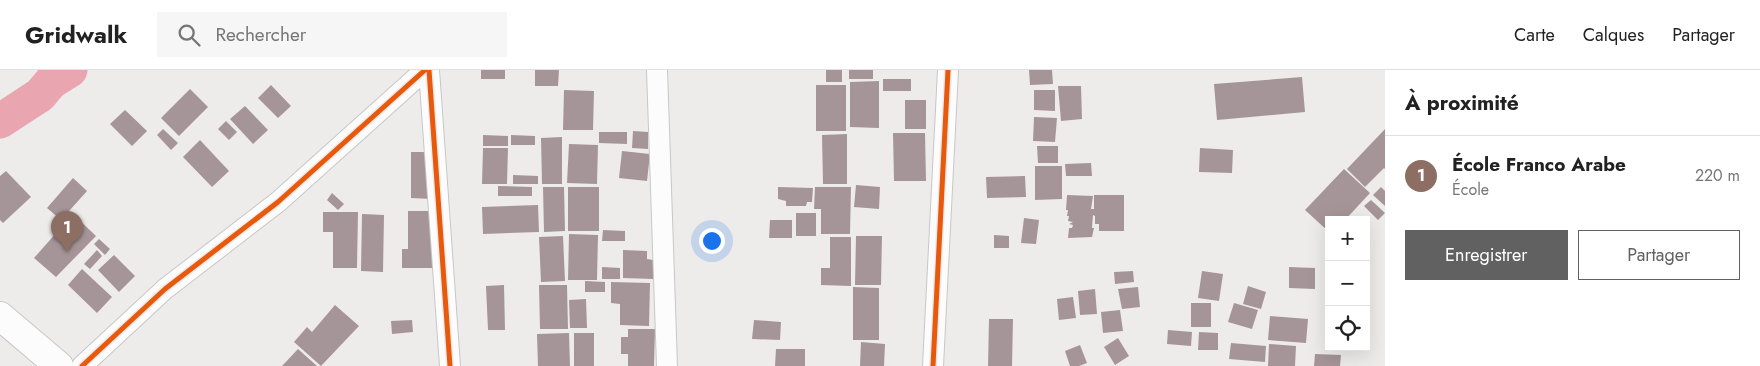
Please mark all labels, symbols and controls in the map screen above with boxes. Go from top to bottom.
search box [157,12,507,57]
text: Gridwalk [25,17,127,52]
icon: search [175,21,203,49]
text: Rechercher [215,21,306,48]
text: Carte [1514,22,1555,48]
text: Calques [1583,22,1644,48]
text: Partager [1672,22,1735,48]
text: À proximité [1405,88,1519,118]
text: École Franco Arabe [1452,151,1626,178]
text: 1 [1417,164,1425,187]
text: 220 m [1695,164,1740,187]
text: École [1452,178,1489,201]
pin: 1 [51,211,83,252]
map controls [1325,216,1370,351]
button: + [1325,216,1370,261]
your location [699,228,725,254]
button: Enregistrer [1405,230,1568,280]
button: Partager [1578,230,1740,280]
button: − [1325,261,1370,306]
button: locate [1325,306,1370,351]

